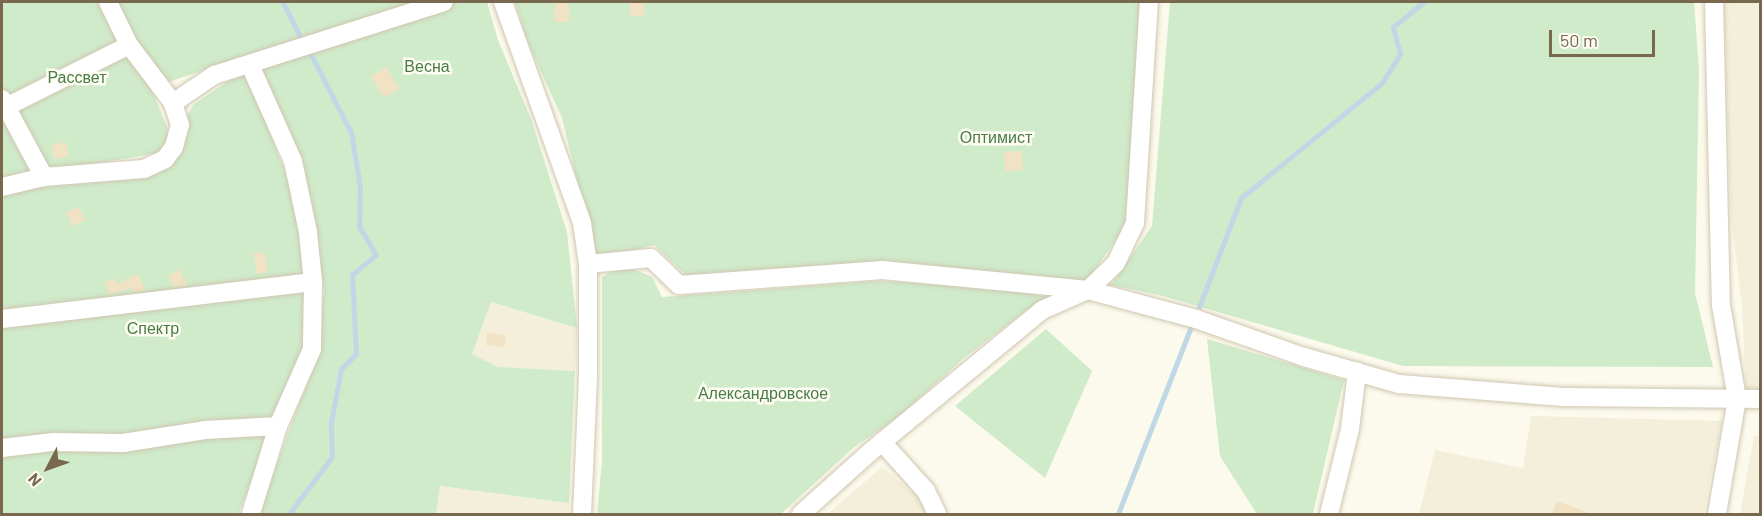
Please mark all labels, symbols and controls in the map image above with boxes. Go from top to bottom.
scale bar [1552,18,1658,56]
text: 50 m [1560,29,1598,51]
park label: Весна [404,56,450,76]
park label: Рассвет [47,67,107,87]
park label: Оптимист [960,127,1032,147]
park label: Спектр [127,318,179,338]
park label: Александровское [698,383,828,403]
north arrow [18,438,78,498]
text: N [23,470,45,490]

